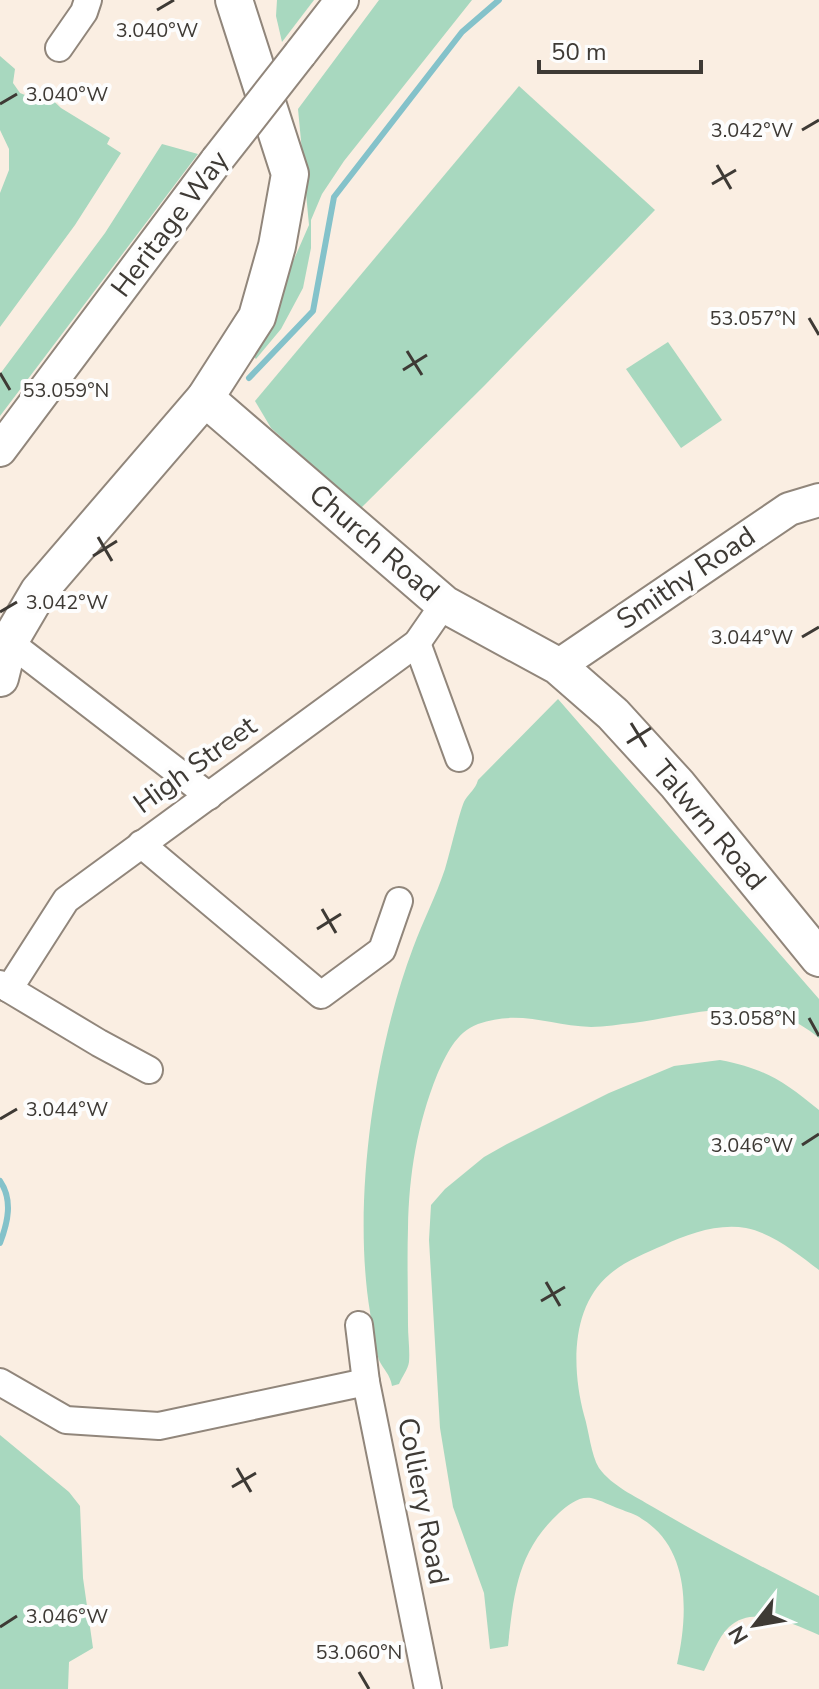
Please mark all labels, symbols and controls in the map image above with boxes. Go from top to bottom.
text: 3.040°W [116,17,198,44]
scale bar [539,24,701,74]
text: 50 m [551,36,607,68]
text: 3.040°W [26,81,108,108]
text: 3.042°W [711,117,793,144]
street label: Heritage Way [102,143,238,305]
text: 53.057°N [710,305,796,332]
text: 53.059°N [23,377,109,404]
street label: Church Road [301,476,447,610]
street label: Smithy Road [609,518,763,638]
text: 3.042°W [26,589,108,616]
text: 3.044°W [711,624,793,651]
street label: High Street [126,707,264,823]
street label: Talwrn Road [643,752,775,898]
text: 53.058°N [710,1005,796,1032]
text: 3.044°W [26,1096,108,1123]
text: 3.046°W [711,1132,793,1159]
street label: Colliery Road [388,1414,458,1588]
north arrow [715,1585,795,1665]
text: 3.046°W [26,1603,108,1630]
text: N [722,1620,756,1650]
text: 53.060°N [316,1639,402,1666]

